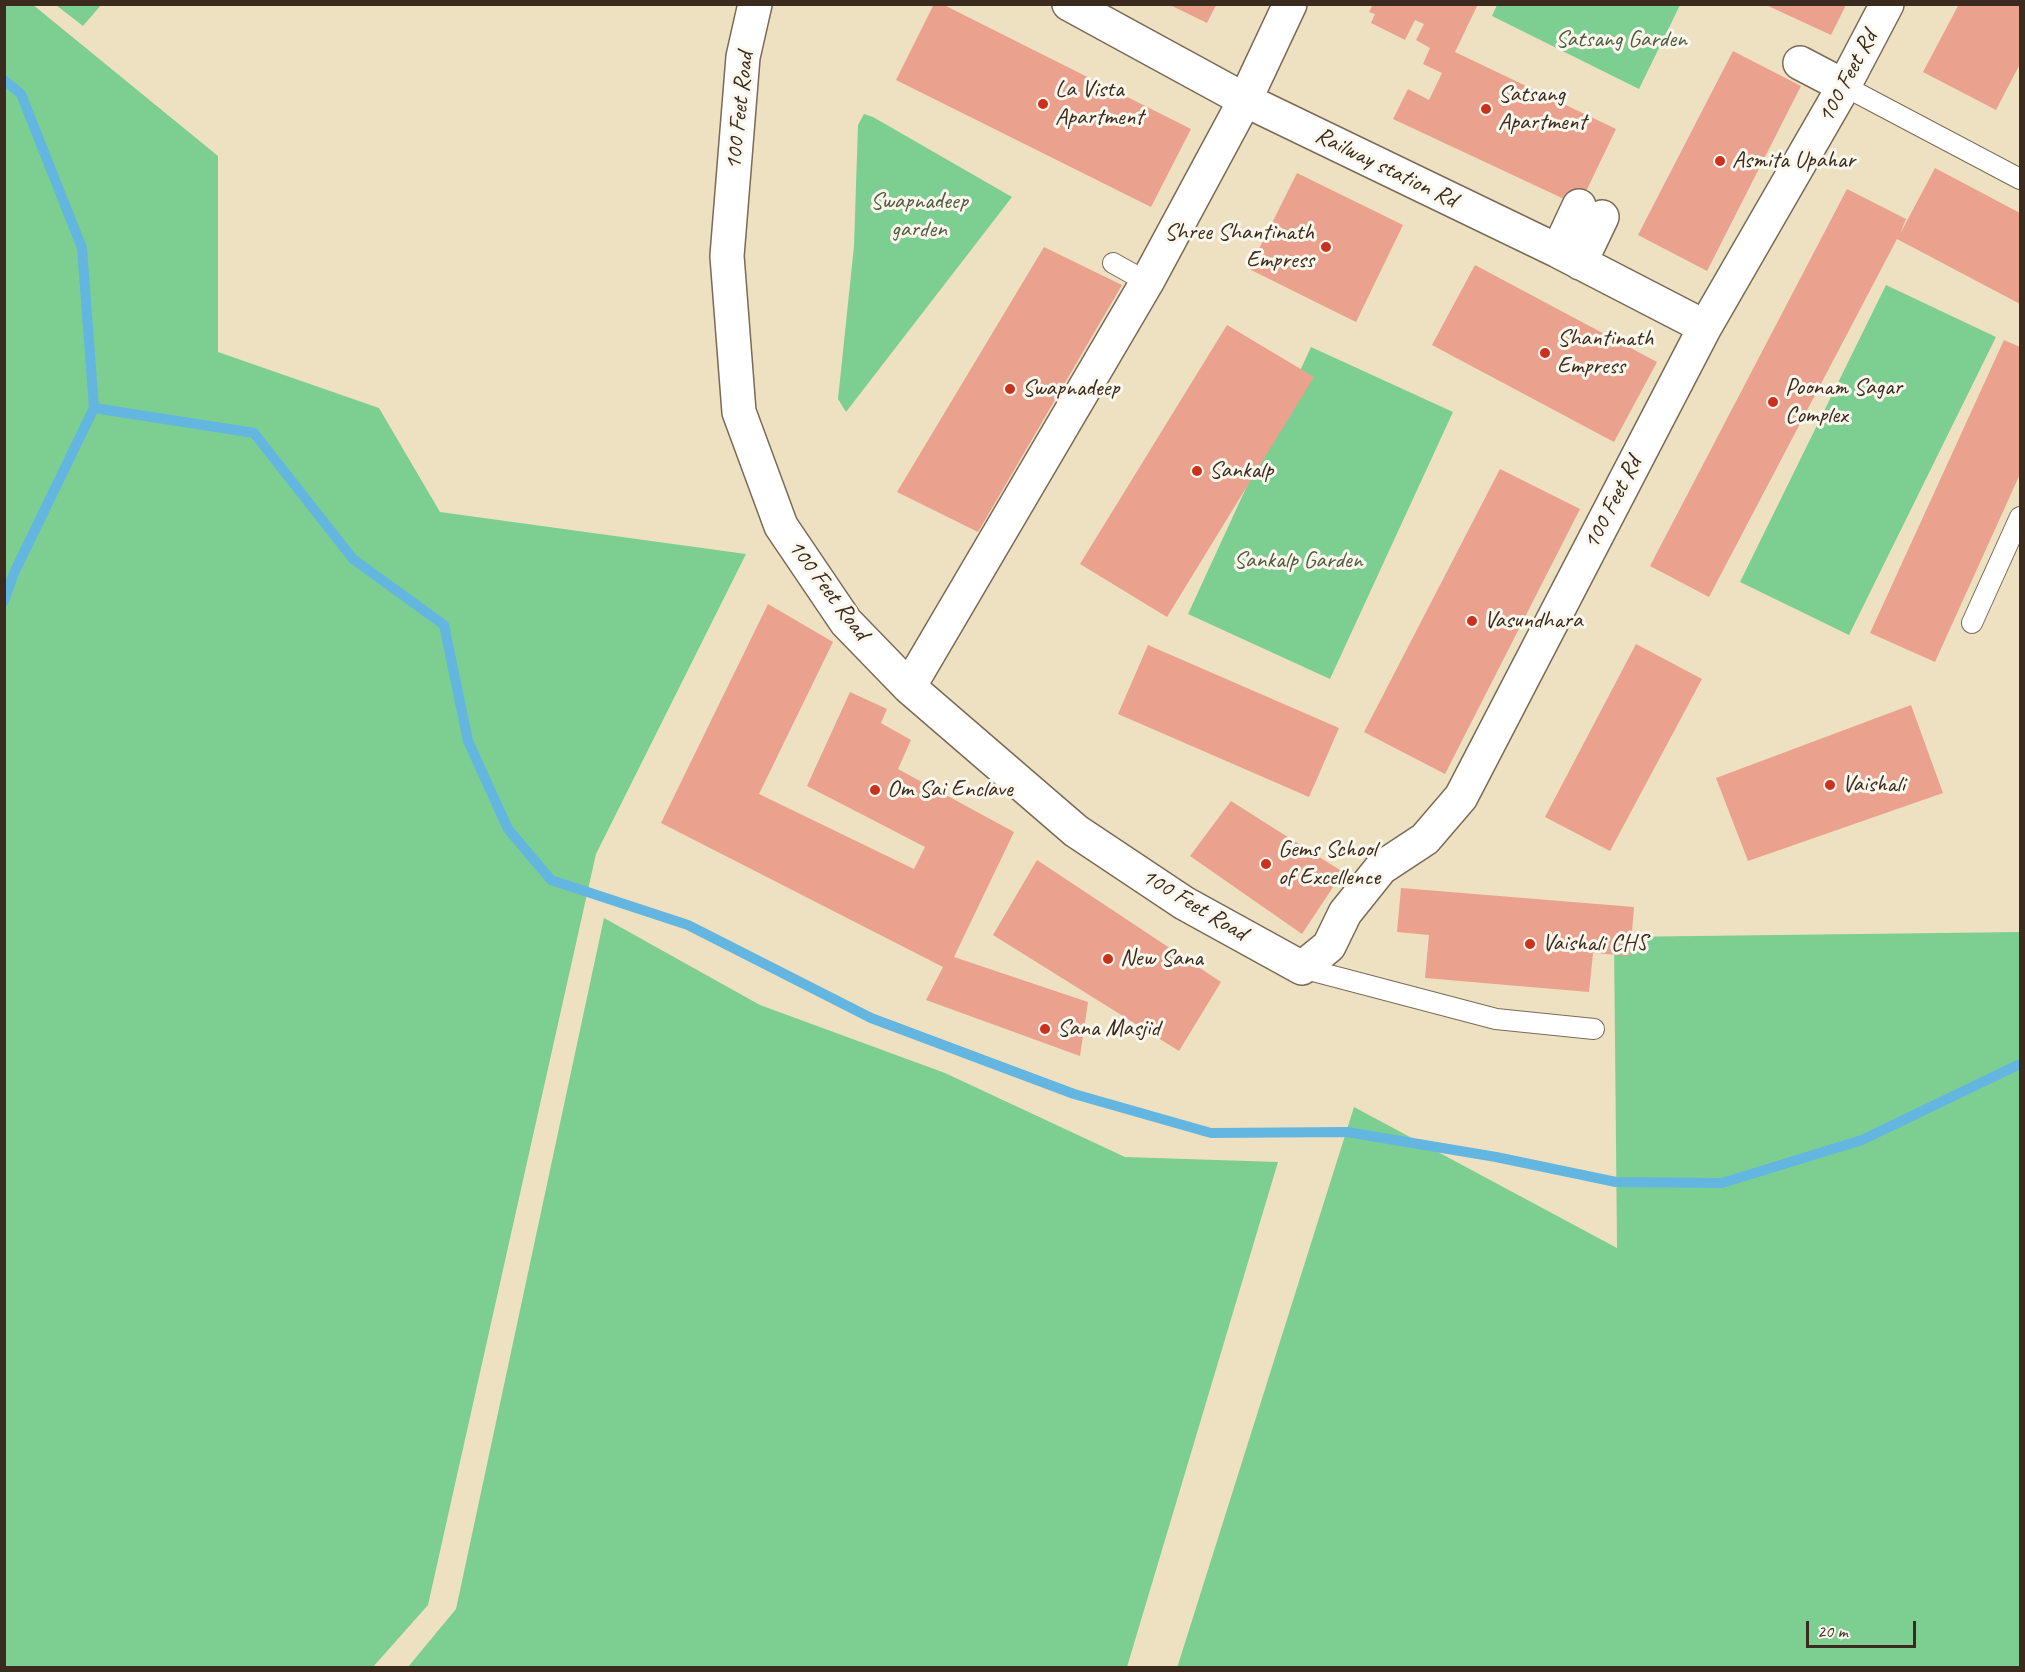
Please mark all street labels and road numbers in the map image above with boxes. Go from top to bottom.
street label: 100 Feet Rd [1812,26,1884,128]
street label: 100 Feet Road [719,51,761,171]
street label: Railway station Rd [1310,121,1462,215]
street label: 100 Feet Rd [1577,452,1649,554]
street label: 100 Feet Road [781,534,875,646]
street label: 100 Feet Road [1136,862,1252,948]

